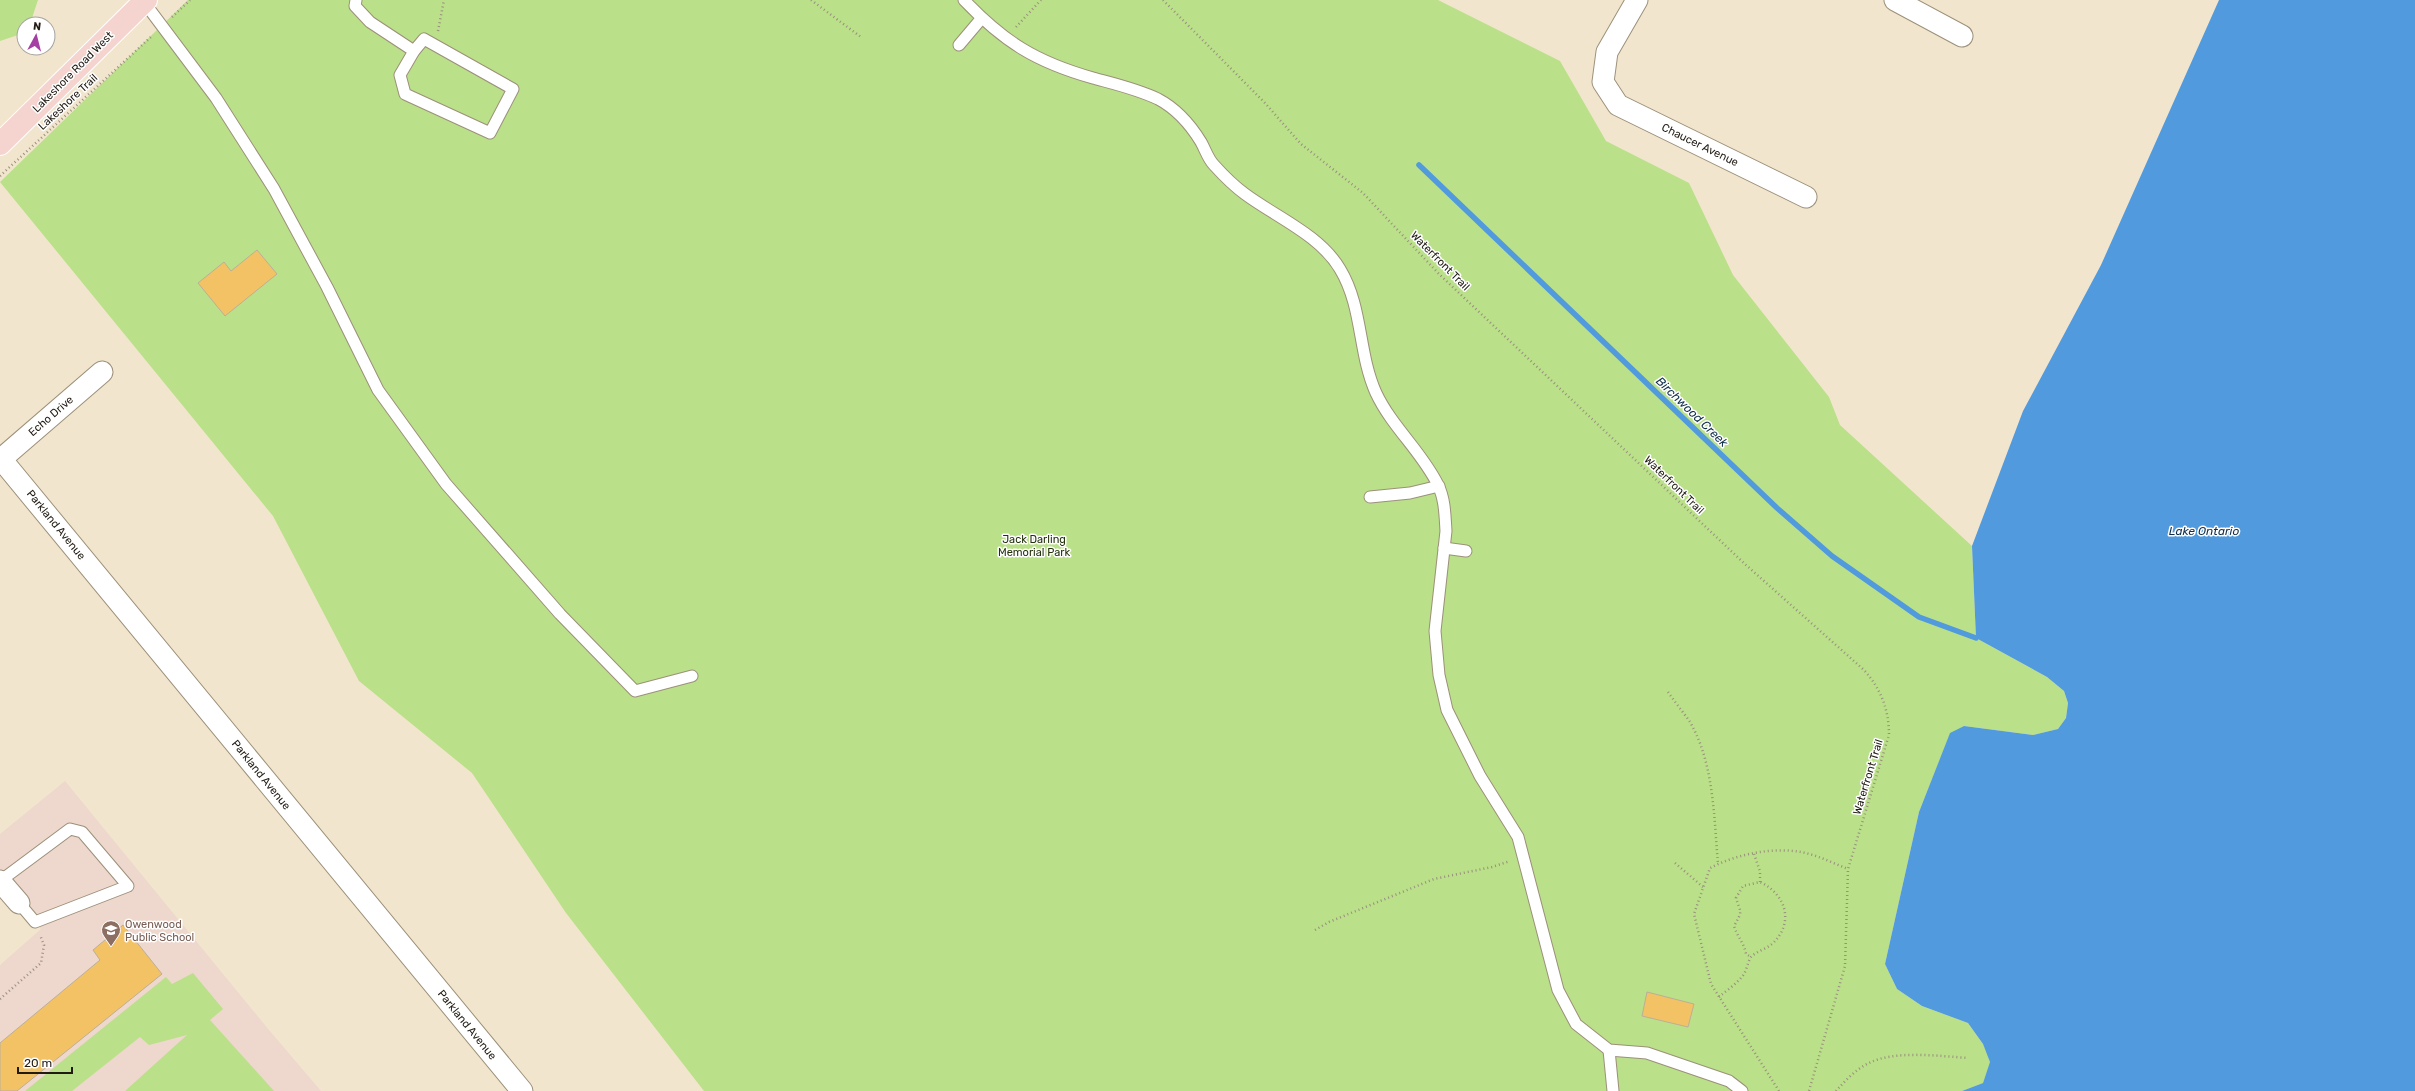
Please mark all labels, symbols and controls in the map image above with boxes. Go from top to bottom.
north arrow [16,16,56,56]
text: N [32,20,42,34]
street label: Lakeshore Road West [30,29,116,115]
street label: Lakeshore Trail [36,71,100,133]
street label: Chaucer Avenue [1659,121,1741,169]
street label: Waterfront Trail [1408,229,1472,293]
water label: Birchwood Creek [1653,374,1731,450]
street label: Echo Drive [26,393,76,439]
street label: Waterfront Trail [1641,453,1707,517]
street label: Parkland Avenue [24,488,88,562]
water label: Lake Ontario [2169,524,2239,538]
park label: Jack Darling Memorial Park [998,533,1070,559]
street label: Parkland Avenue [229,738,293,812]
street label: Waterfront Trail [1850,738,1886,816]
place label: Owenwood Public School [125,918,194,944]
school or university icon: Owenwood Public School [100,919,122,947]
street label: Parkland Avenue [435,988,499,1062]
scale bar [18,1049,72,1075]
text: 20 m [24,1056,52,1070]

